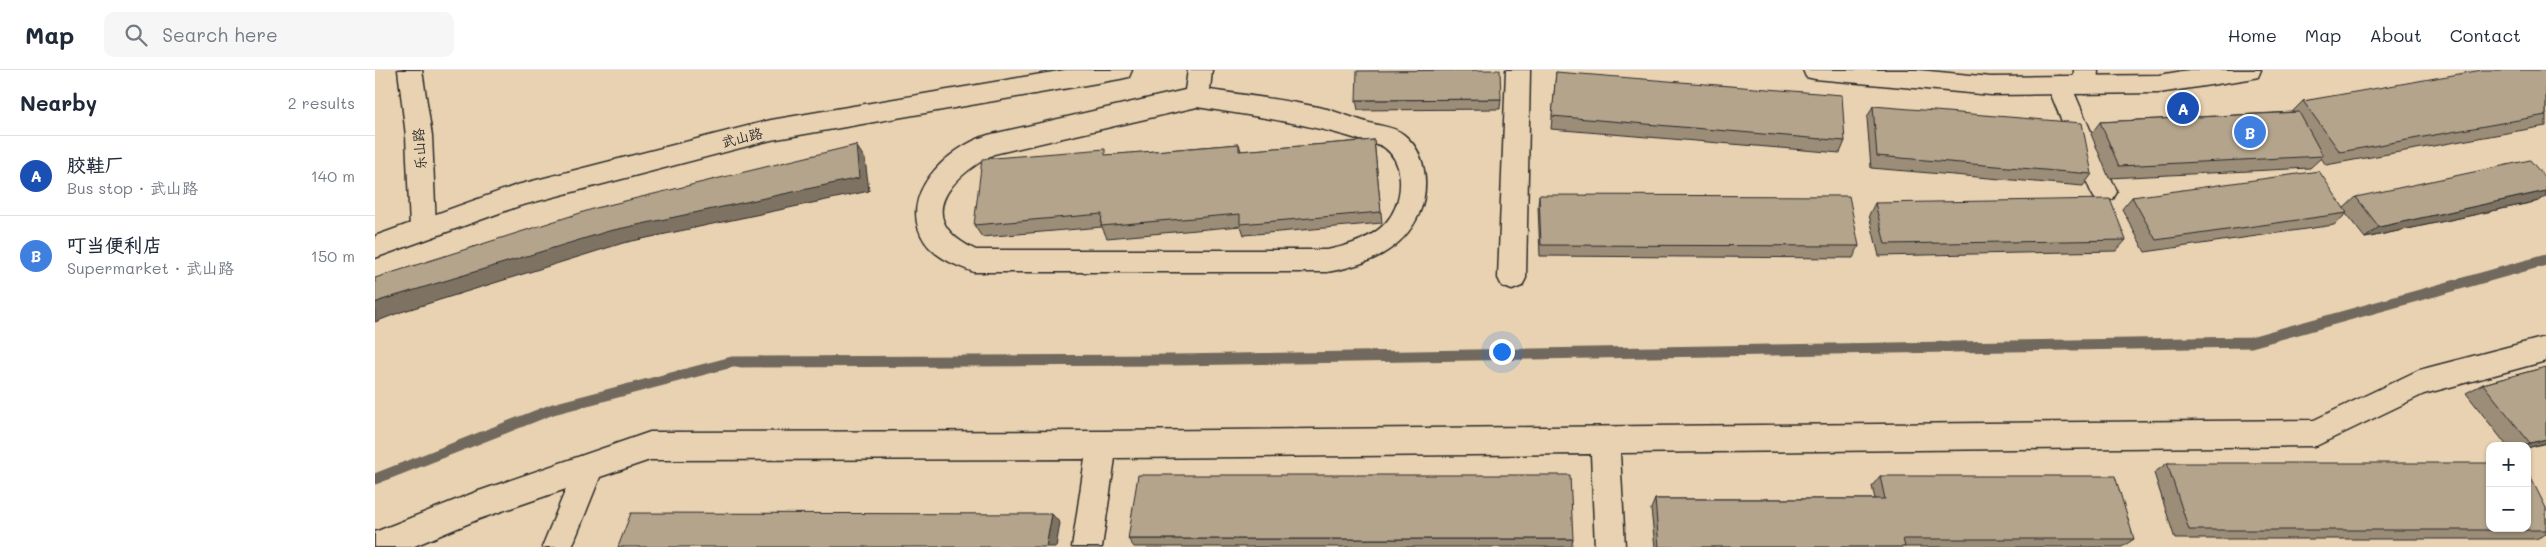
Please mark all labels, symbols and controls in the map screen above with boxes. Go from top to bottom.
search box [104,12,454,57]
text: Map [25,19,74,50]
icon: search [122,21,150,49]
text: Search here [162,22,278,47]
text: Home [2228,23,2277,47]
text: Map [2305,23,2341,47]
text: About [2369,23,2422,47]
text: Contact [2450,23,2521,47]
text: Nearby [20,89,97,116]
pin: A [2167,89,2199,127]
text: 2 results [288,92,355,113]
pin: B [2234,113,2266,151]
street label: 武山路 [719,123,765,151]
street label: 乐山路 [408,127,430,171]
text: 胶鞋厂 [67,152,124,177]
text: A [30,165,42,186]
text: 140 m [311,165,355,186]
text: Bus stop · 武山路 [67,177,198,198]
text: 叮当便利店 [67,232,162,257]
text: B [31,245,41,266]
text: 150 m [311,245,355,266]
text: Supermarket · 武山路 [67,257,234,278]
your location [1489,339,1515,365]
map controls [2486,442,2531,532]
button: + [2486,442,2531,487]
button: − [2486,487,2531,532]

